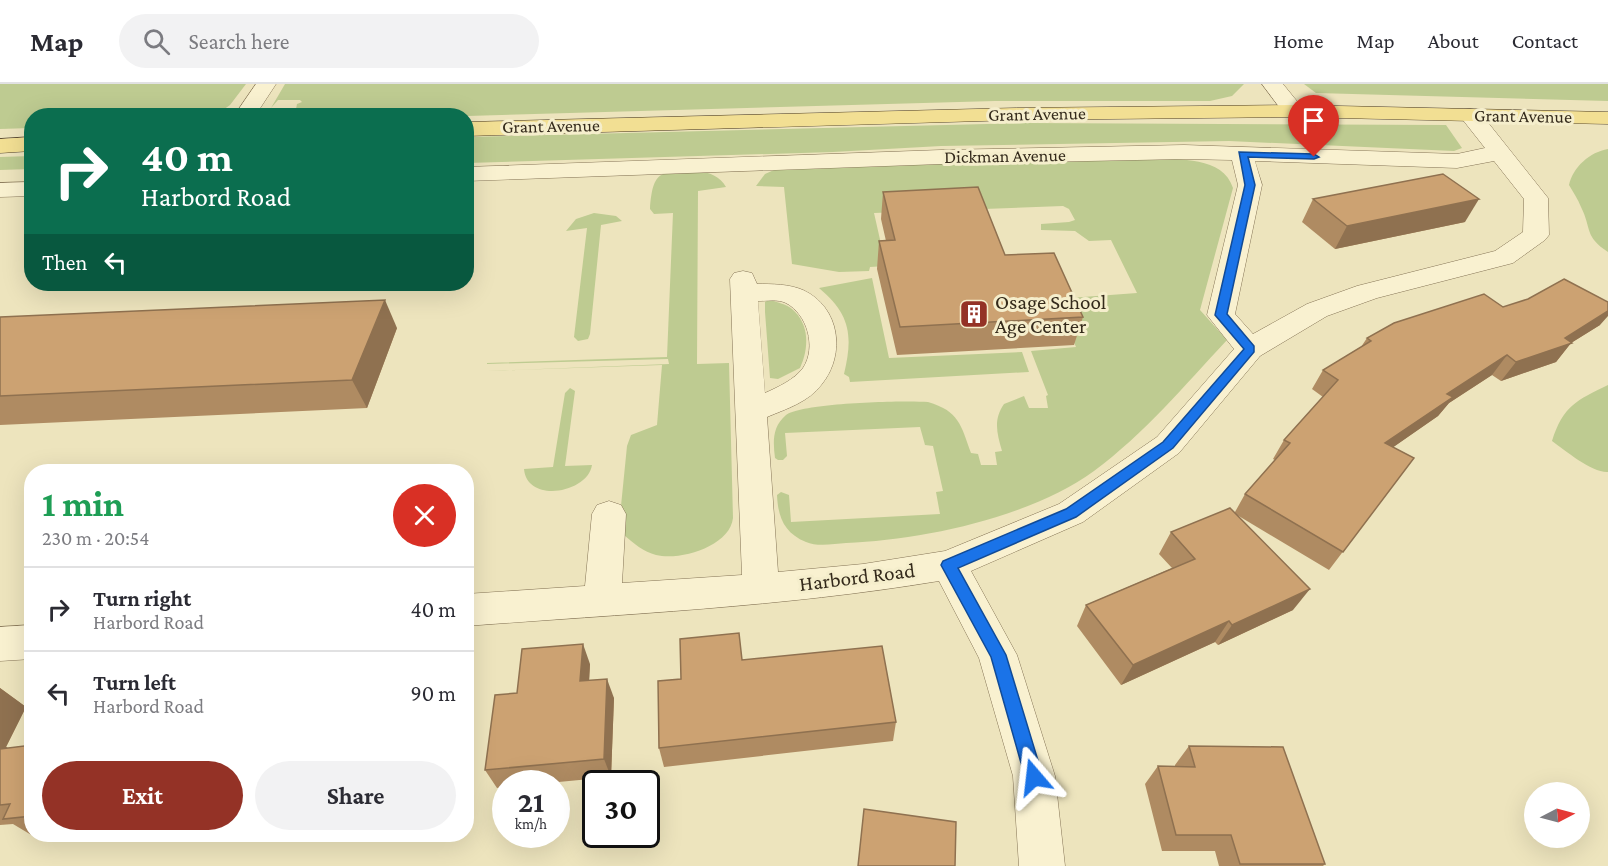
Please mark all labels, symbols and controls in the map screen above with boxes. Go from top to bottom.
search box [119,14,539,68]
icon: search [140,25,173,58]
text: Map [30,26,83,57]
text: Search here [188,29,289,54]
text: Home [1273,29,1323,53]
text: Map [1356,29,1395,53]
text: About [1428,29,1479,53]
text: Contact [1512,29,1578,53]
pin [1288,95,1339,157]
street label: Grant Avenue [988,103,1086,125]
icon: arrive [1297,104,1330,137]
street label: Grant Avenue [1474,105,1572,127]
street label: Grant Avenue [502,115,600,137]
icon: right [42,132,120,210]
text: 40 m [141,133,233,180]
street label: Dickman Avenue [944,145,1066,167]
text: Harbord Road [141,182,291,212]
icon: left [99,246,132,279]
text: Then [42,250,87,275]
place label: Osage School Age Center [995,290,1106,338]
building icon: Osage School Age Center [958,298,990,330]
text: 1 min [42,484,124,524]
button: close [393,484,456,547]
text: 230 m · 20:54 [42,527,150,549]
street label: Harbord Road [798,558,916,596]
text: Turn right [93,586,191,611]
icon: right [42,593,75,626]
text: 40 m [411,597,456,622]
text: Harbord Road [93,611,204,633]
text: Turn left [93,670,176,695]
icon: left [42,677,75,710]
text: 90 m [411,681,456,706]
text: Harbord Road [93,695,204,717]
position arrow [1002,745,1066,809]
button: Exit [42,761,243,830]
button: Share [255,761,456,830]
speed limit sign: 30 [582,770,660,848]
north arrow [1524,782,1590,848]
map controls [1524,782,1590,848]
text: 21 [518,785,544,818]
text: km/h [515,816,547,832]

